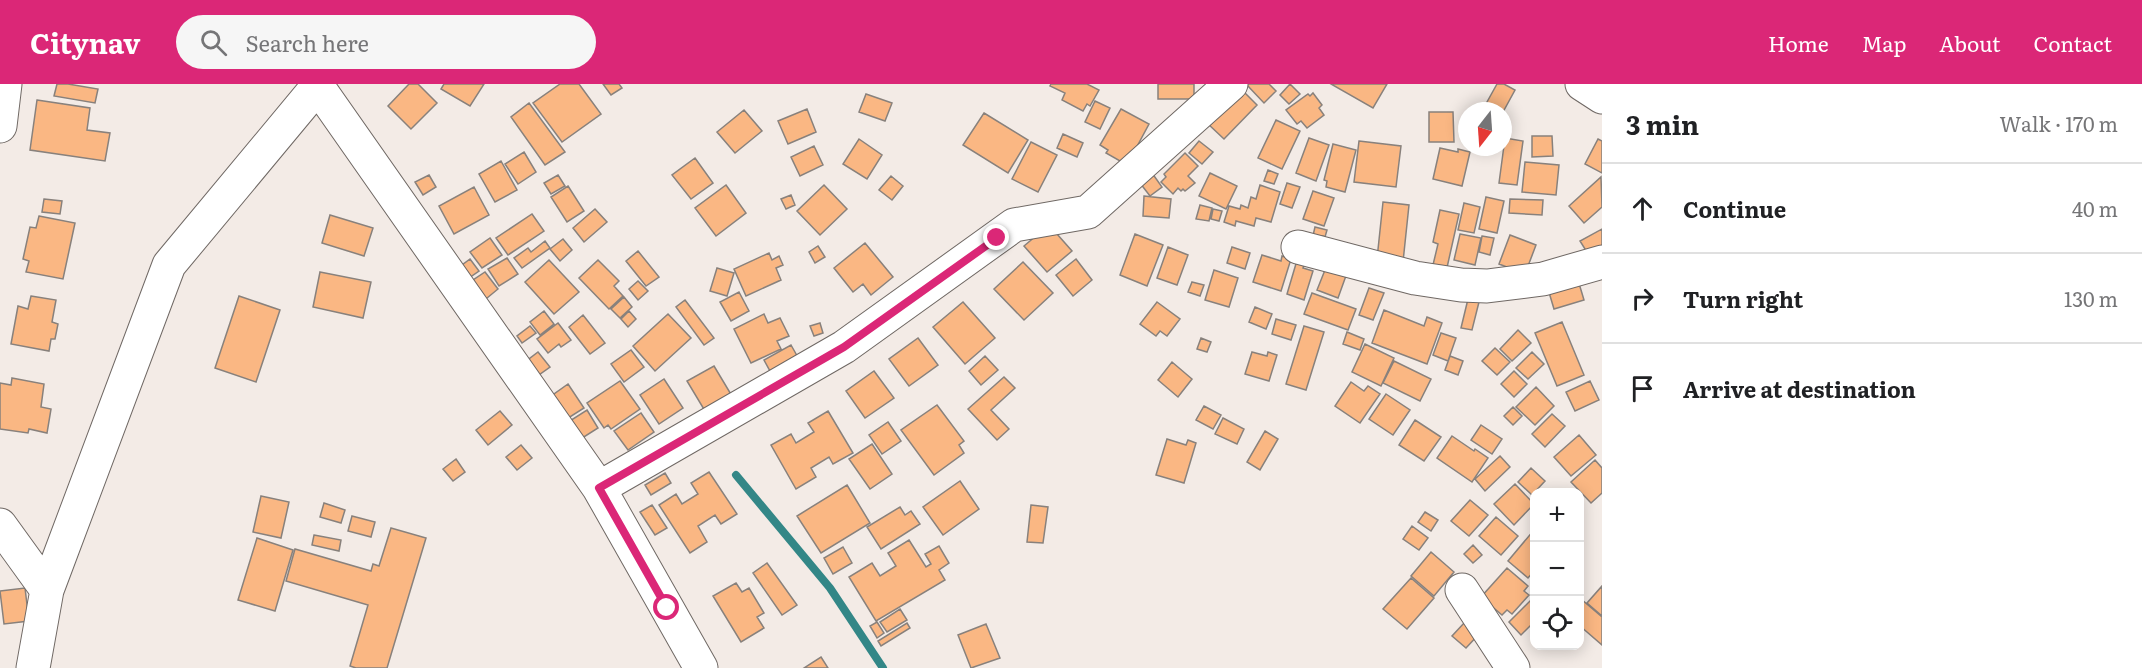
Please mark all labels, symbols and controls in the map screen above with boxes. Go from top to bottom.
search box [176,15,596,69]
text: Citynav [30,21,140,63]
icon: search [197,26,230,59]
text: Search here [245,26,369,59]
text: Home [1768,27,1829,58]
text: Map [1862,27,1906,58]
text: About [1939,27,2001,58]
text: Contact [2034,27,2112,58]
north arrow [1458,102,1512,156]
text: 3 min [1626,104,1699,143]
text: Walk · 170 m [2000,108,2118,138]
icon: ahead [1626,192,1659,225]
text: Continue [1683,192,1786,225]
text: 40 m [2072,193,2118,223]
route end [983,224,1009,250]
icon: right [1626,282,1659,315]
text: Turn right [1683,282,1803,315]
text: 130 m [2064,283,2118,313]
icon: arrive [1626,372,1659,405]
text: Arrive at destination [1683,372,1916,405]
map controls [1530,488,1584,650]
button: + [1530,488,1584,542]
button: − [1530,542,1584,596]
route start [653,594,679,620]
button: locate [1530,596,1584,650]

